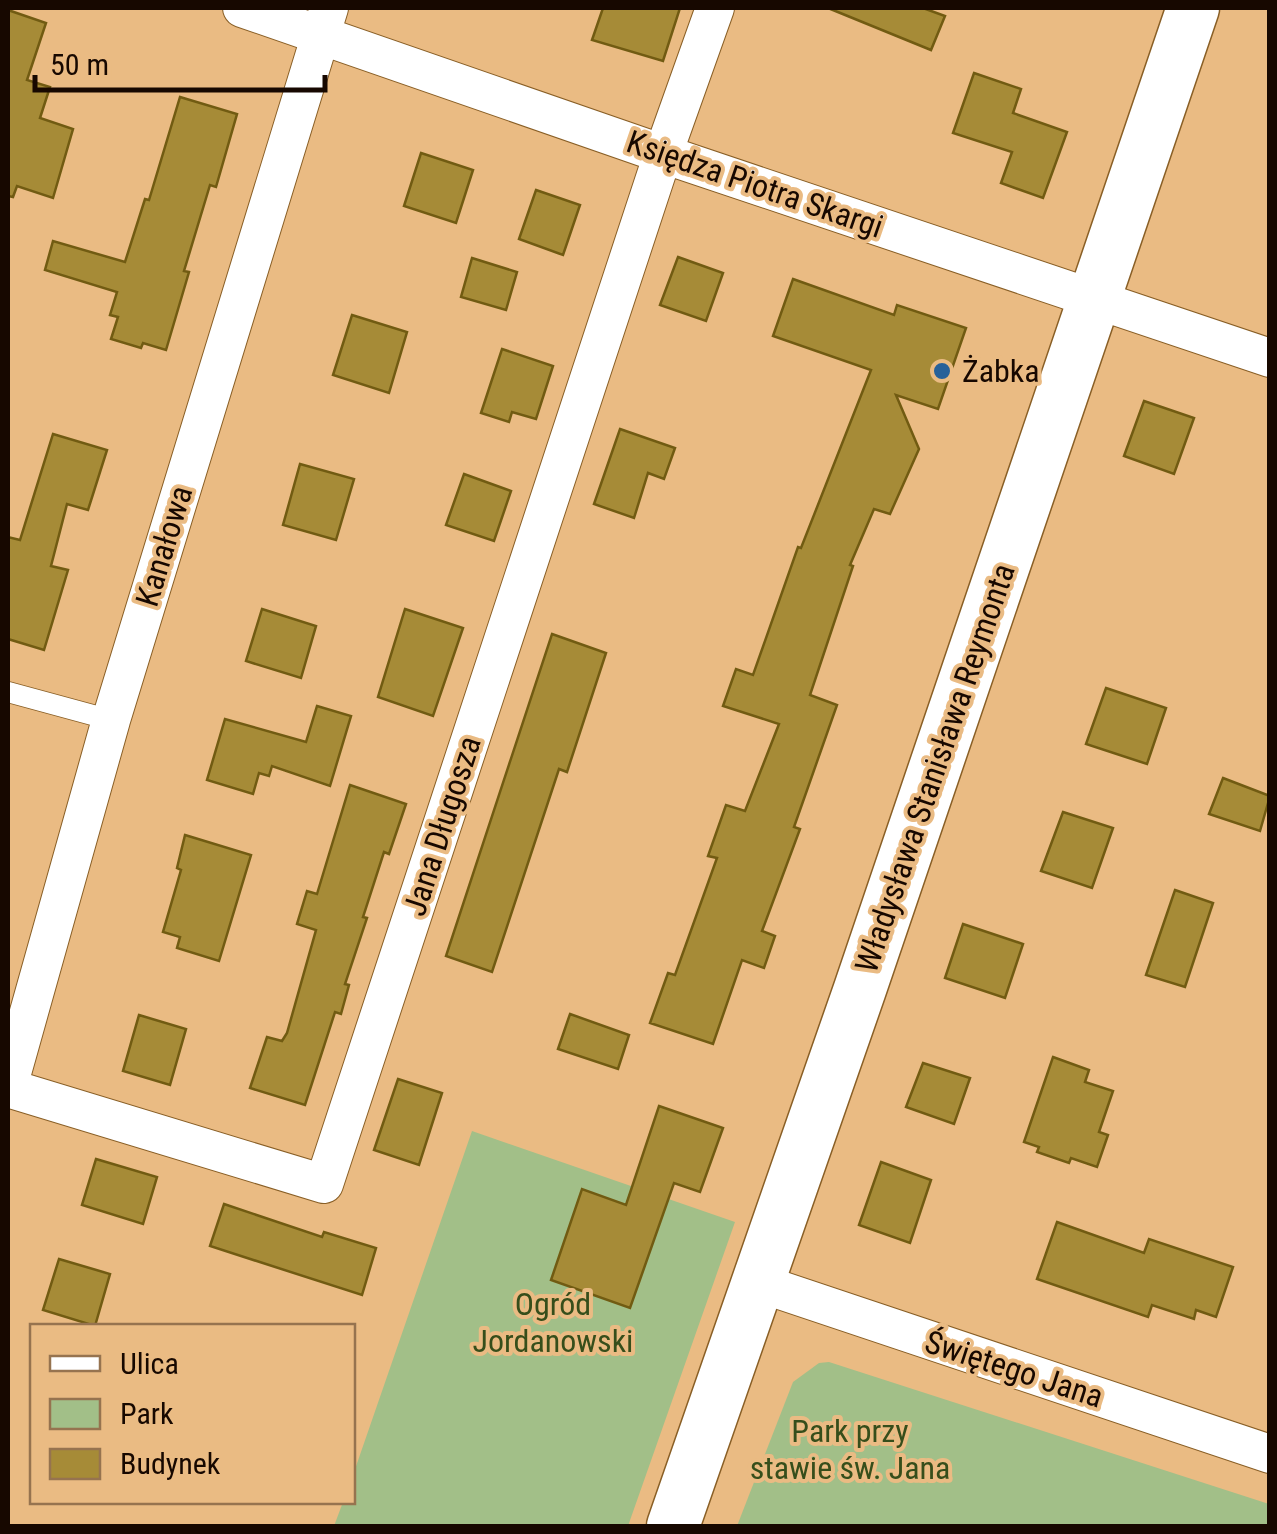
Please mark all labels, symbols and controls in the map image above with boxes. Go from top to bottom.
scale bar [35,30,325,92]
text: 50 m [50,47,109,82]
street label: Księdza Piotra Skargi [622,122,888,246]
place label: Żabka [962,352,1040,390]
marker: Żabka [931,360,953,382]
street label: Kanałowa [128,481,200,611]
street label: Władysława Stanisława Reymonta [847,559,1023,977]
street label: Jana Długosza [395,731,489,921]
park label: Ogród Jordanowski [473,1285,633,1360]
street label: Świętego Jana [920,1322,1108,1416]
legend [30,1324,355,1504]
text: Ulica [120,1346,179,1381]
text: Park [120,1396,174,1431]
park label: Park przy stawie św. Jana [750,1412,950,1487]
text: Budynek [120,1446,221,1481]

